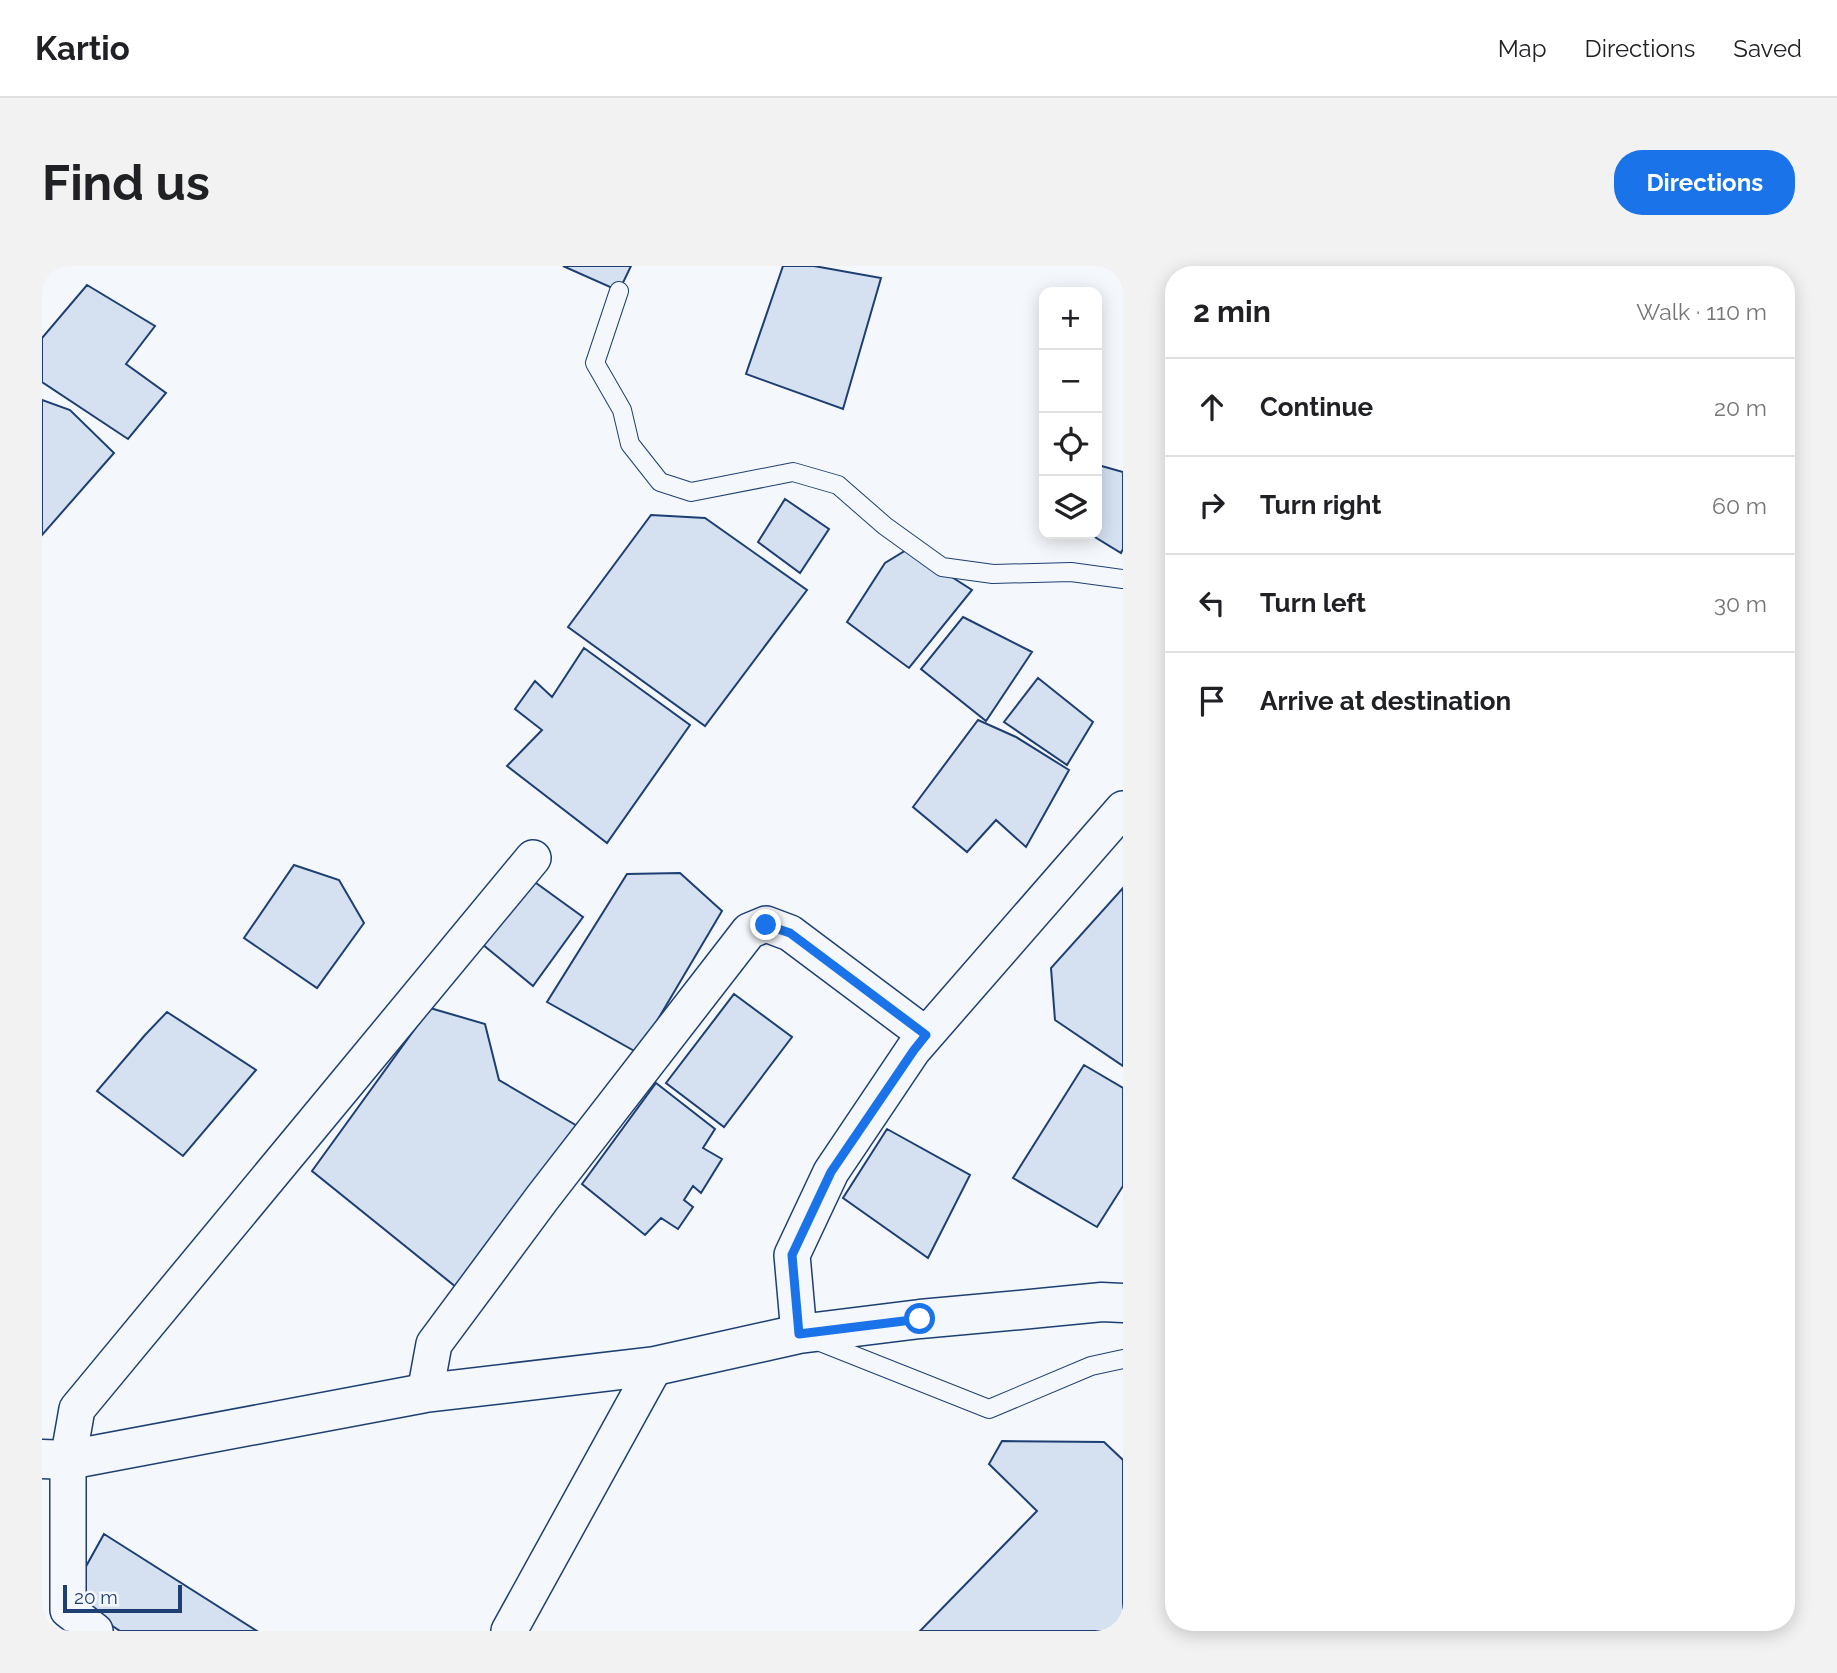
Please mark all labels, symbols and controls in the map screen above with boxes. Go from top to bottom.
text: Kartio [35,29,130,68]
text: Map [1498,34,1547,63]
text: Directions [1585,34,1695,63]
text: Saved [1733,34,1802,63]
button: Directions [1614,150,1795,215]
text: Find us [42,154,210,211]
map controls [1039,287,1102,539]
button: + [1039,287,1102,350]
text: 2 min [1193,294,1271,329]
text: Walk · 110 m [1636,298,1767,325]
button: − [1039,350,1102,413]
icon: ahead [1193,388,1231,426]
text: Continue [1260,392,1373,422]
text: 20 m [1714,394,1767,421]
button: locate [1039,413,1102,476]
button: layers [1039,476,1102,539]
icon: right [1193,486,1231,524]
text: Turn right [1260,490,1381,520]
text: 60 m [1712,492,1767,519]
icon: left [1193,584,1231,622]
text: Turn left [1260,588,1366,618]
text: 30 m [1714,590,1767,617]
icon: arrive [1193,682,1231,720]
text: Arrive at destination [1260,686,1511,716]
route end [750,909,781,940]
route start [904,1303,935,1334]
scale bar [63,1582,182,1614]
text: 20 m [74,1586,118,1608]

